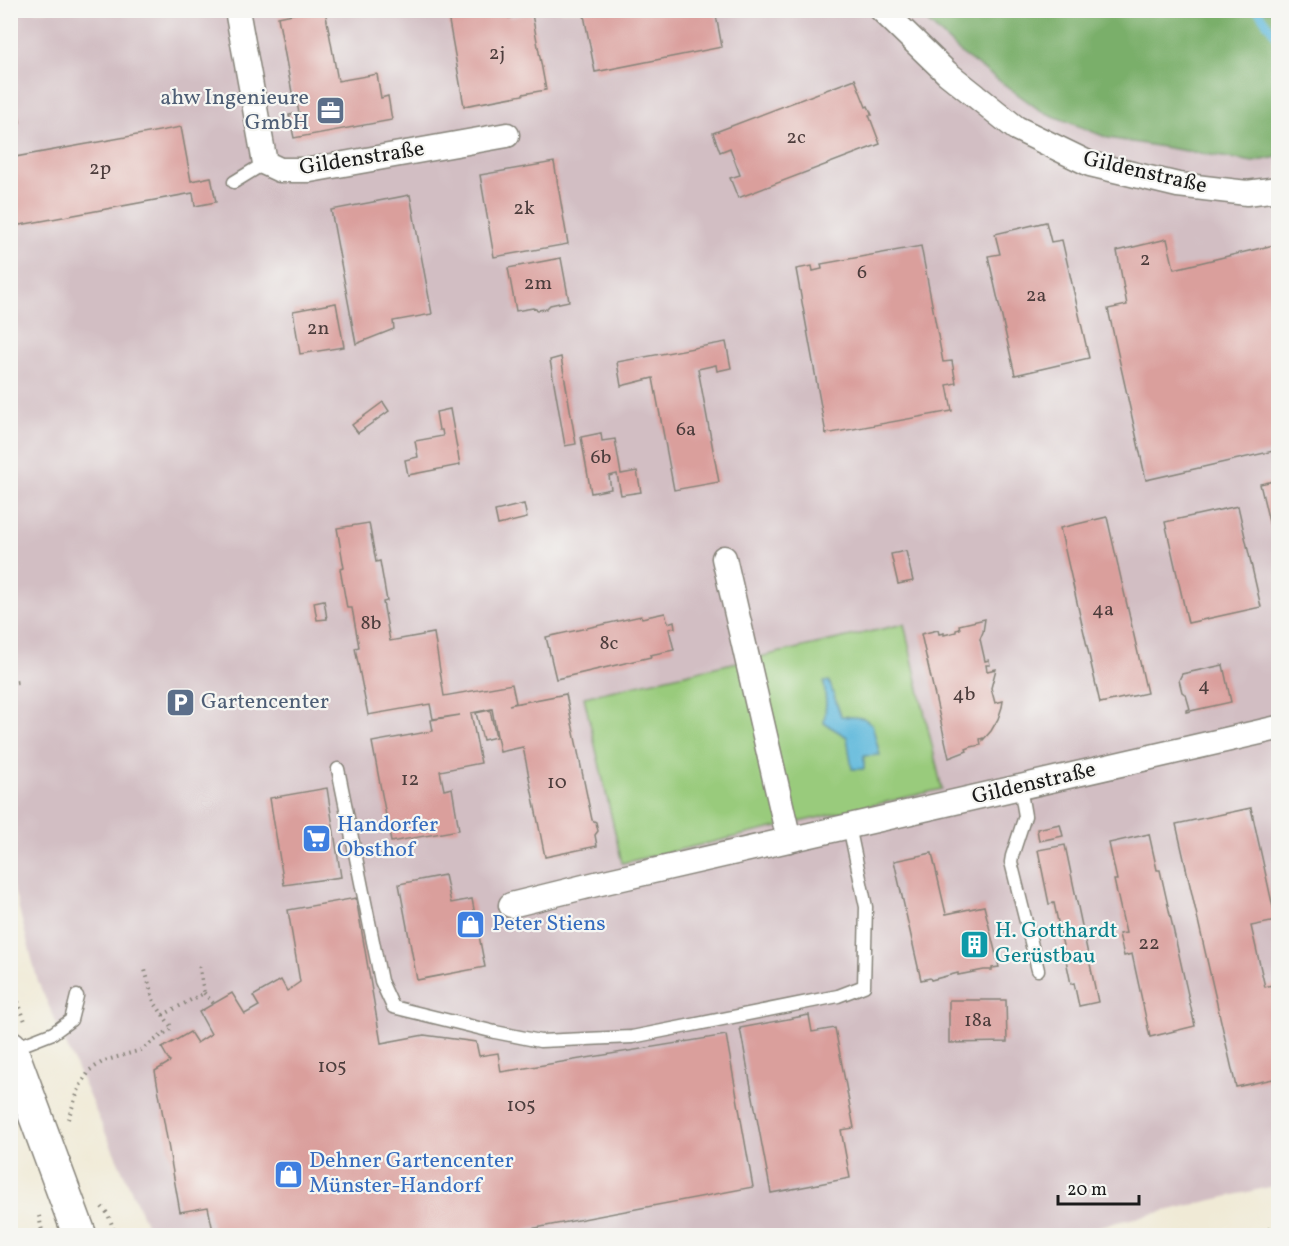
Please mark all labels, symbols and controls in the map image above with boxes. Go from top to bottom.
house number: 2j [489,40,505,68]
place label: ahw Ingenieure GmbH [160,83,309,139]
office icon: ahw Ingenieure GmbH [314,95,346,127]
house number: 2c [786,124,806,152]
street label: Gildenstraße [297,134,427,184]
street label: Gildenstraße [1080,144,1210,202]
house number: 2p [89,155,111,183]
house number: 2k [513,195,535,223]
house number: 2 [1140,246,1150,274]
house number: 6 [857,259,867,287]
house number: 2m [524,270,552,298]
house number: 2a [1026,282,1046,310]
house number: 2n [307,315,329,343]
house number: 6a [676,416,696,444]
house number: 6b [590,444,612,472]
house number: 4a [1092,596,1114,624]
house number: 8b [360,610,382,638]
house number: 8c [599,630,619,658]
house number: 4 [1198,672,1210,700]
house number: 4b [953,681,975,709]
parking icon: Gartencenter [164,686,196,718]
place label: Gartencenter [201,687,329,718]
street label: Gildenstraße [969,755,1099,813]
house number: 12 [401,766,419,794]
house number: 10 [547,769,567,797]
place label: Handorfer Obsthof [337,810,438,866]
supermarket icon: Handorfer Obsthof [300,822,332,854]
shop icon: Peter Stiens [455,908,487,940]
place label: Peter Stiens [492,909,606,940]
place label: H. Gotthardt Gerüstbau [995,916,1118,972]
building icon: H. Gotthardt Gerüstbau [958,928,990,960]
house number: 22 [1138,930,1160,958]
house number: 18a [964,1007,992,1035]
house number: 105 [317,1053,347,1081]
house number: 105 [506,1092,536,1120]
place label: Dehner Gartencenter Münster-Handorf [309,1146,514,1202]
shop icon: Dehner Gartencenter Münster-Handorf [272,1158,304,1190]
scale bar [1058,1168,1139,1206]
text: 20 m [1067,1178,1107,1203]

